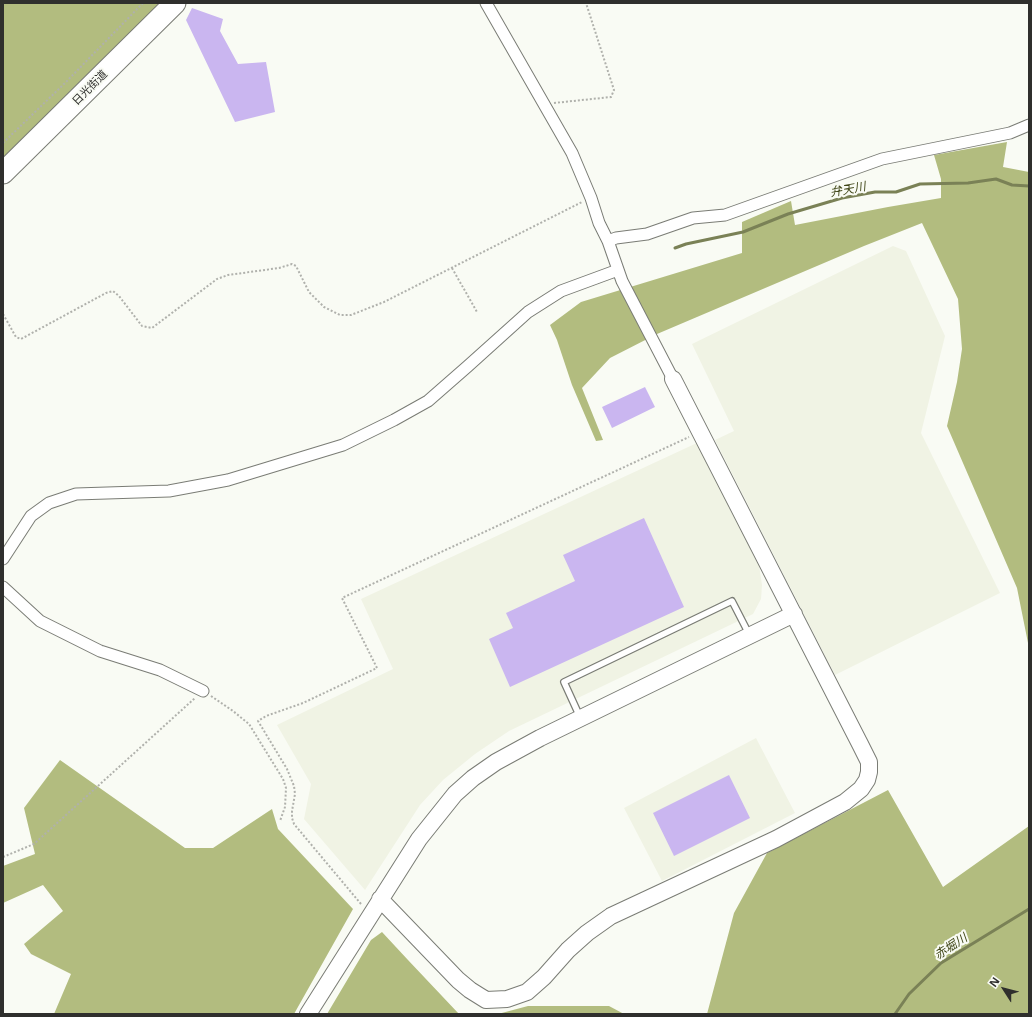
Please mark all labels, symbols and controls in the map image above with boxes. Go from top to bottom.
street label: 日光街道 [70,68,110,108]
water label: 弁天川 [829,180,867,200]
water label: 赤堀川 [932,931,970,963]
north arrow [984,969,1024,1009]
text: N [985,974,1003,990]

